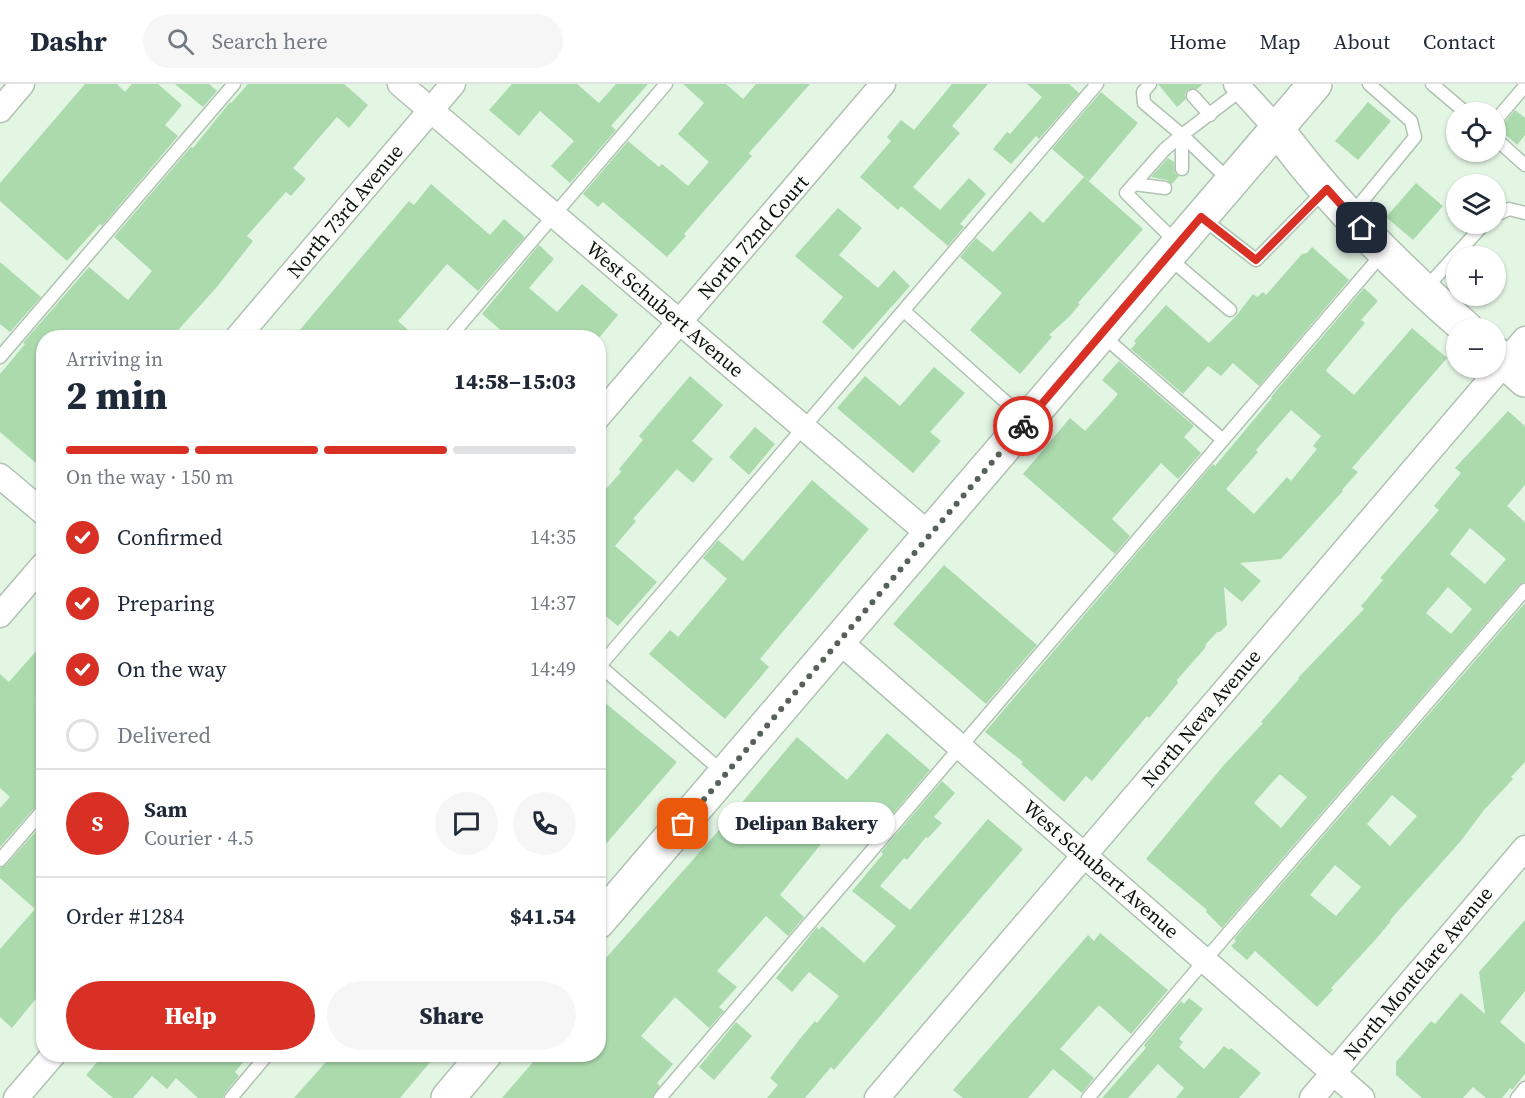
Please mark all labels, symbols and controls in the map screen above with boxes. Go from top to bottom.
search box [143,14,563,68]
text: Dashr [30,22,107,60]
icon: search [164,25,197,58]
text: Search here [212,26,328,56]
text: Home [1169,27,1227,56]
text: Map [1260,27,1301,56]
text: About [1334,27,1390,56]
text: Contact [1423,27,1495,56]
map controls [1446,102,1506,378]
button: locate [1446,102,1506,162]
street label: North 73rd Avenue [280,138,410,284]
street label: North 72nd Court [691,169,815,305]
button: layers [1446,174,1506,234]
pin [1336,202,1387,253]
icon: home [1345,211,1378,244]
street label: West Schubert Avenue [580,234,750,384]
button: + [1446,246,1506,306]
button: − [1446,318,1506,378]
text: Arriving in [66,345,163,373]
text: 14:58–15:03 [454,366,576,396]
text: 2 min [66,369,168,422]
courier [993,396,1053,456]
icon: bike [1007,410,1040,443]
text: On the way · 150 m [66,463,233,491]
icon: check [66,521,99,554]
text: Confirmed [117,522,222,552]
text: 14:35 [530,523,576,551]
icon: check [66,587,99,620]
text: Preparing [117,588,214,618]
text: 14:37 [530,589,576,617]
street label: North Neva Avenue [1135,643,1267,793]
icon: check [66,653,99,686]
text: On the way [117,654,226,684]
text: 14:49 [530,655,576,683]
text: Delivered [117,720,211,750]
button: chat [435,792,498,855]
button: phone [513,792,576,855]
street label: West Schubert Avenue [1017,793,1185,945]
text: Sam [144,794,188,824]
pin [657,798,708,849]
callout: Delipan Bakery [719,803,896,845]
icon: bag [666,807,699,840]
text: S [92,808,103,838]
text: Delipan Bakery [735,809,878,837]
text: Courier · 4.5 [144,824,253,852]
street label: North Montclare Avenue [1337,880,1499,1066]
text: Order #1284 [66,901,184,931]
text: $41.54 [510,901,576,931]
button: Help [66,981,315,1050]
button: Share [327,981,576,1050]

